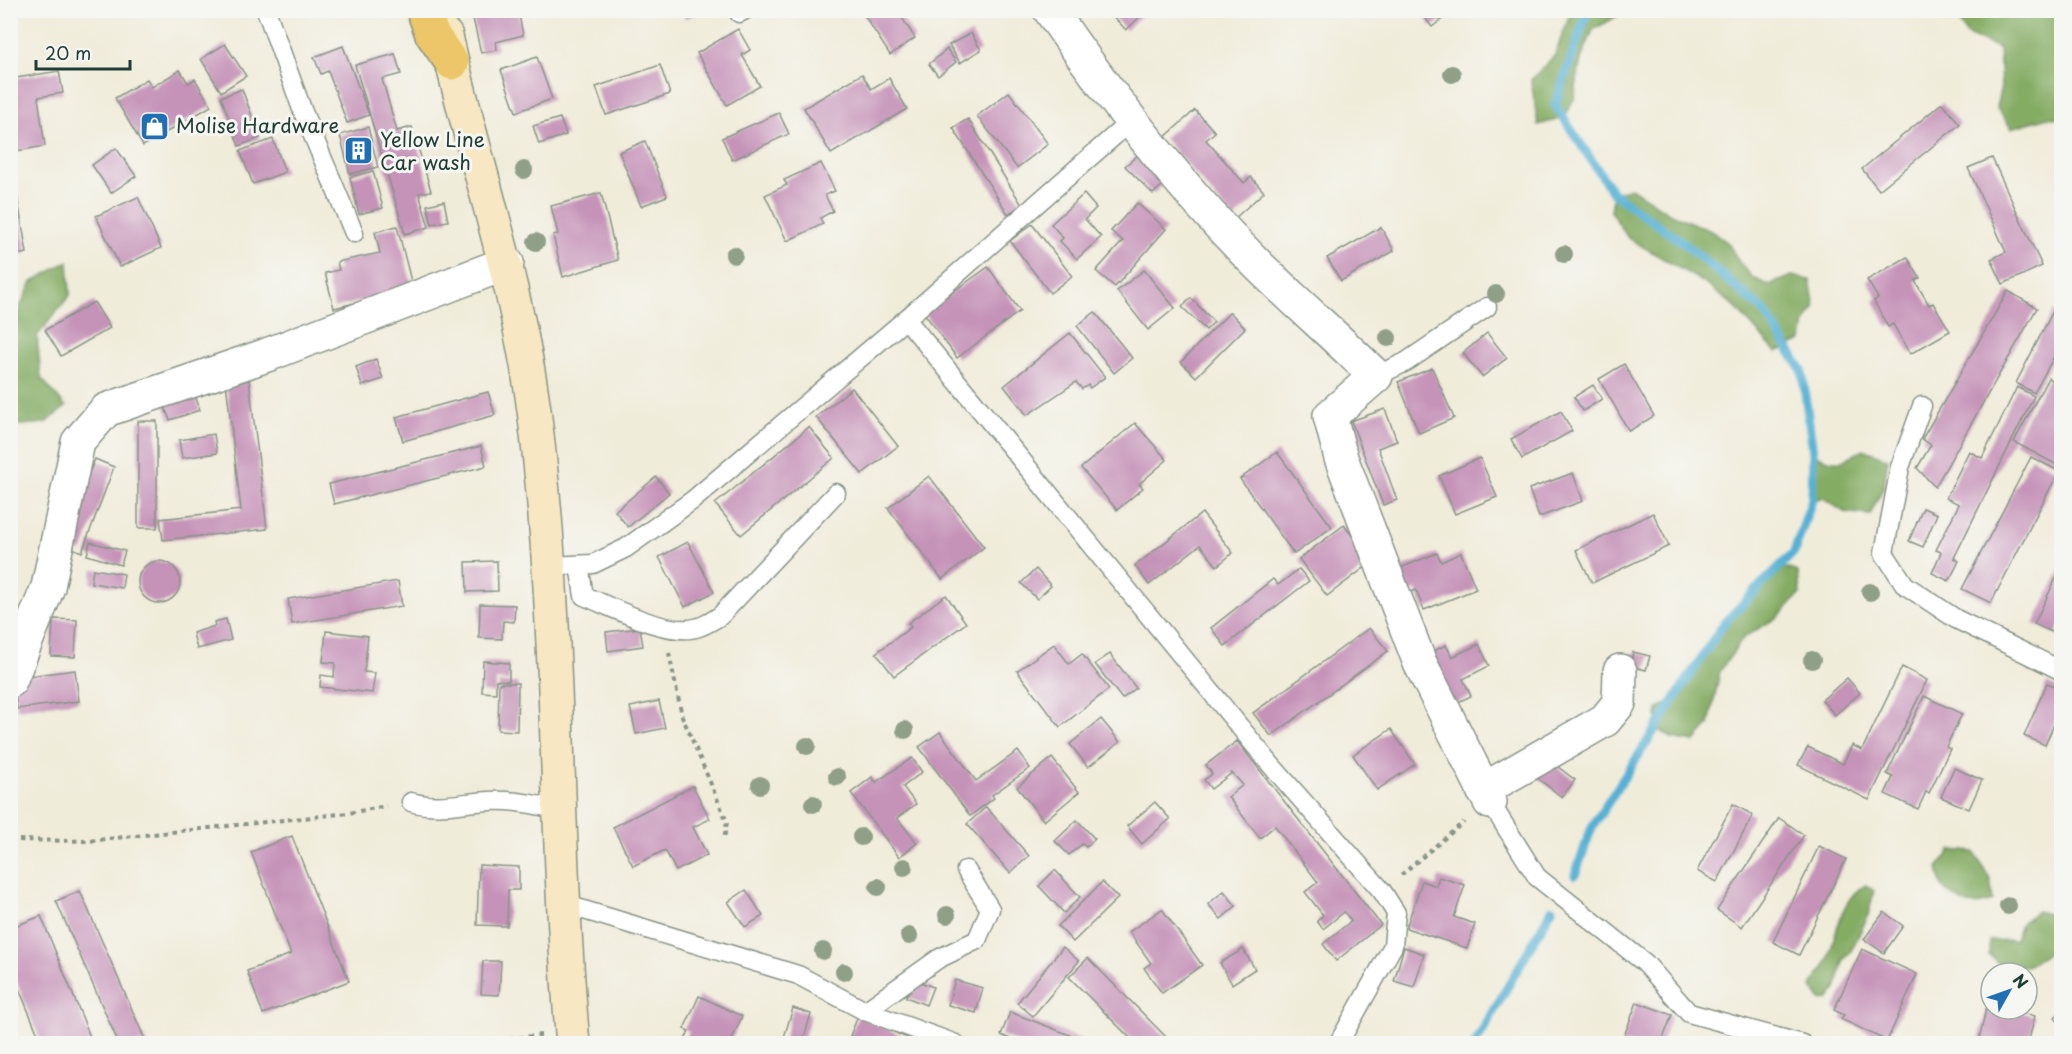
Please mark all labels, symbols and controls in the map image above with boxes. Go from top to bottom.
scale bar [36,33,130,71]
text: 20 m [45,39,91,66]
shop icon: Molise Hardware [139,110,171,142]
place label: Molise Hardware [176,110,339,140]
place label: Yellow Line Car wash [380,124,485,177]
building icon: Yellow Line Car wash [343,135,375,167]
north arrow [1979,961,2039,1021]
text: N [2008,968,2035,993]

